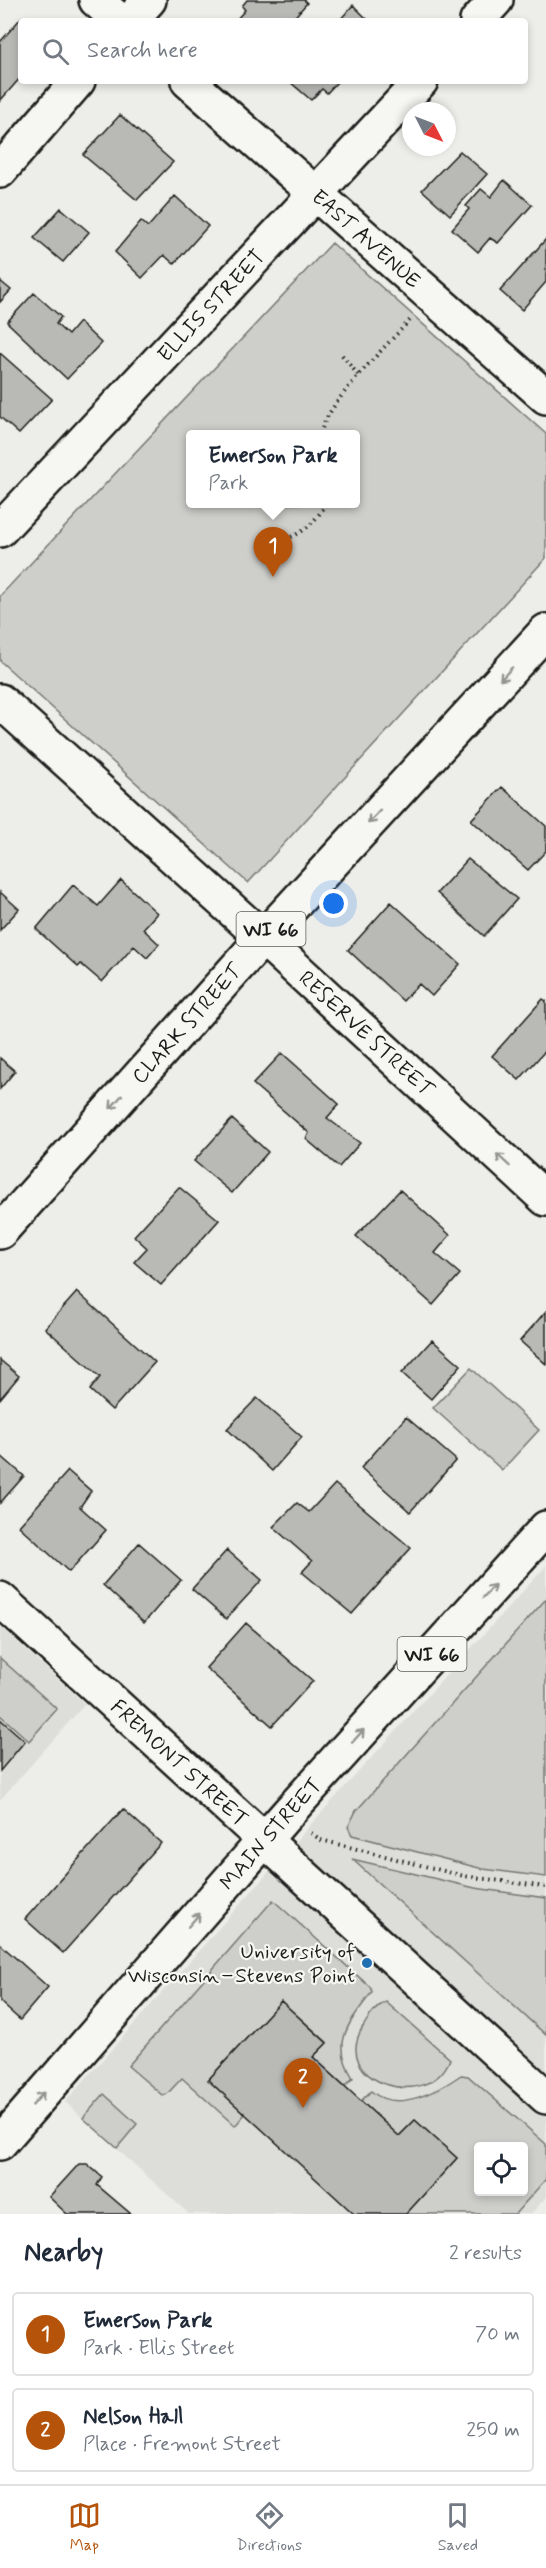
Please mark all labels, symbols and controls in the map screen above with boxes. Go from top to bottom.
search box [18,18,528,84]
icon: search [39,35,72,68]
text: Search here [87,37,198,65]
north arrow [402,102,456,156]
street label: EAST AVENUE [305,183,426,295]
street label: ELLIS STREET [152,244,271,368]
popup [186,430,360,508]
text: Emerson Park [208,442,338,470]
text: Park [208,470,248,497]
pin: 1 [254,528,292,577]
one-way arrow [499,666,513,681]
one-way arrow [367,810,381,825]
your location [319,889,348,918]
road number: WI 66 [236,912,306,946]
street label: CLARK STREET [126,957,249,1090]
street label: RESERVE STREET [292,965,440,1104]
one-way arrow [109,1094,123,1109]
one-way arrow [496,1153,511,1167]
one-way arrow [482,1584,496,1599]
road number: WI 66 [398,1637,466,1671]
street label: FREMONT STREET [104,1694,254,1833]
one-way arrow [351,1729,365,1744]
street label: MAIN STREET [214,1772,328,1896]
one-way arrow [187,1913,201,1928]
place label: University of Wisconsin–Stevens Point [128,1938,355,1990]
marker: University of Wisconsin–Stevens Point [360,1956,374,1970]
pin: 2 [284,2058,322,2108]
one-way arrow [31,2091,45,2107]
map controls [474,2142,528,2196]
button: locate [474,2142,528,2196]
text: Nearby [24,2236,103,2270]
text: 2 results [449,2240,522,2267]
text: Emerson Park [83,2307,212,2335]
text: 1 [41,2321,50,2348]
text: 70 m [475,2321,520,2348]
text: Park · Ellis Street [83,2335,235,2362]
text: Nelson Hall [83,2403,183,2431]
text: 2 [41,2417,50,2444]
text: 250 m [466,2417,520,2444]
text: Place · Fremont Street [83,2431,281,2458]
tab: Map [68,2499,101,2556]
tab: Directions [236,2499,302,2556]
tab: Saved [438,2499,478,2556]

